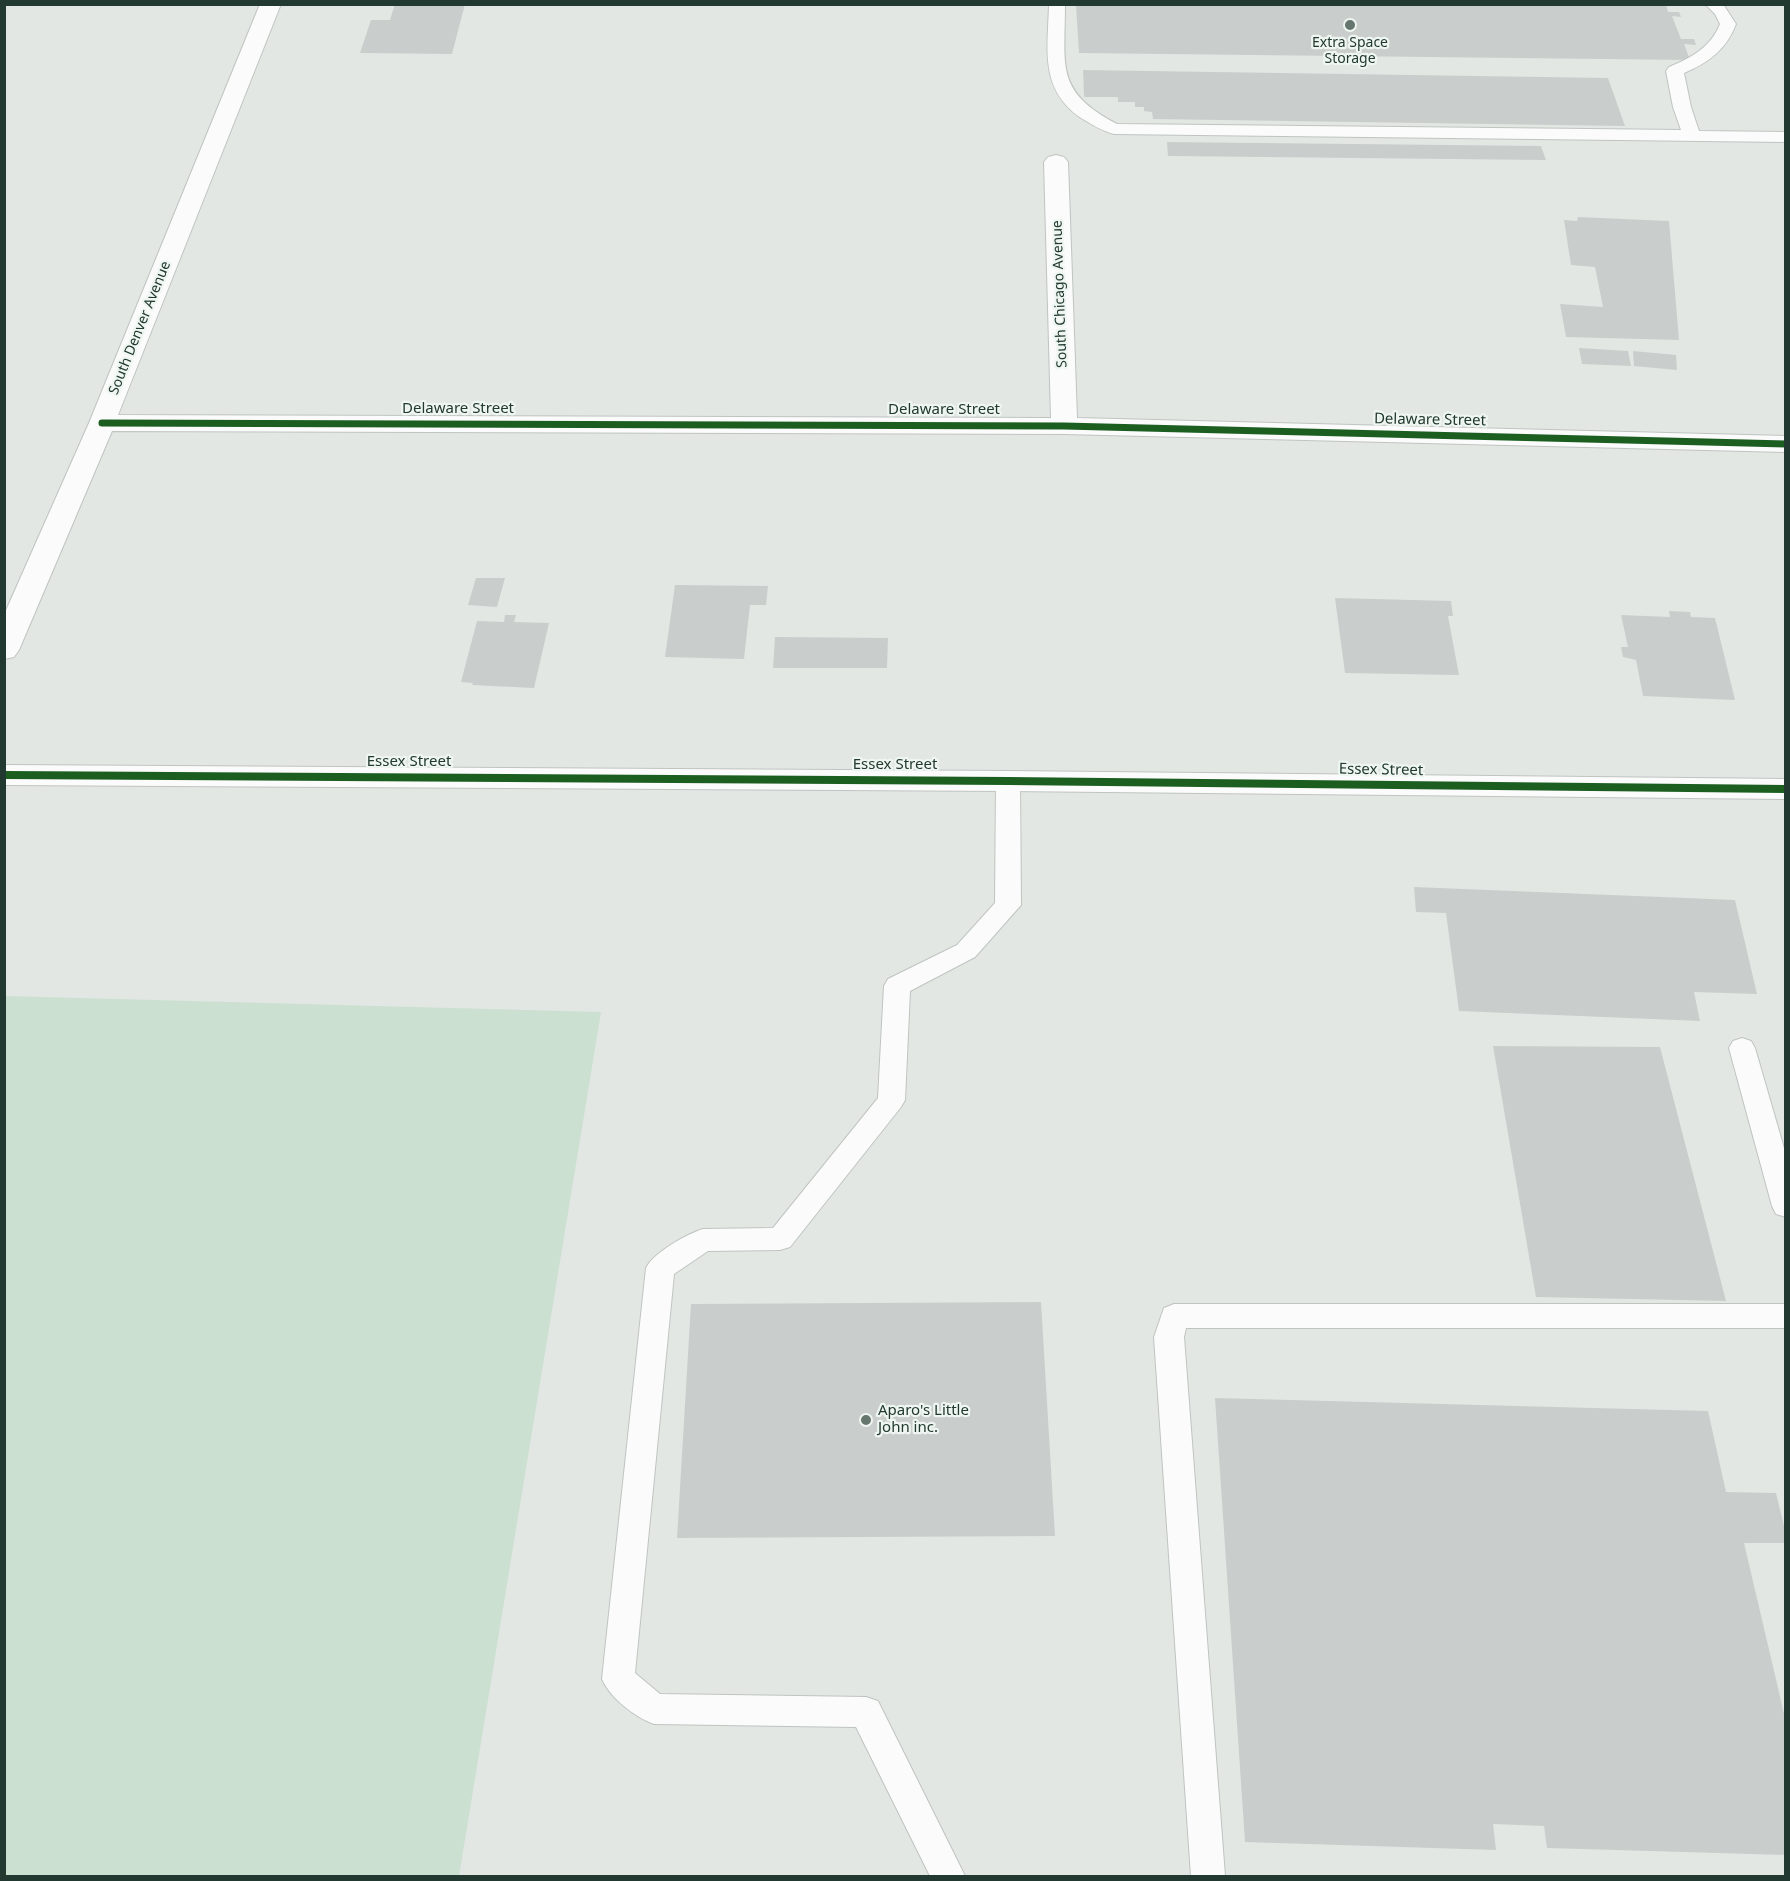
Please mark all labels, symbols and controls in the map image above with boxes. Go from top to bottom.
marker: Extra Space Storage [1343,18,1357,32]
place label: Extra Space Storage [1312,35,1388,68]
street label: South Chicago Avenue [1049,220,1071,368]
street label: South Denver Avenue [106,259,174,397]
street label: Delaware Street [402,400,514,418]
street label: Delaware Street [888,401,1000,419]
street label: Delaware Street [1374,410,1486,430]
street label: Essex Street [367,753,451,771]
street label: Essex Street [853,756,937,774]
street label: Essex Street [1339,760,1423,780]
place label: Aparo's Little John inc. [878,1402,969,1437]
marker: Aparo's Little John inc. [859,1413,873,1427]

